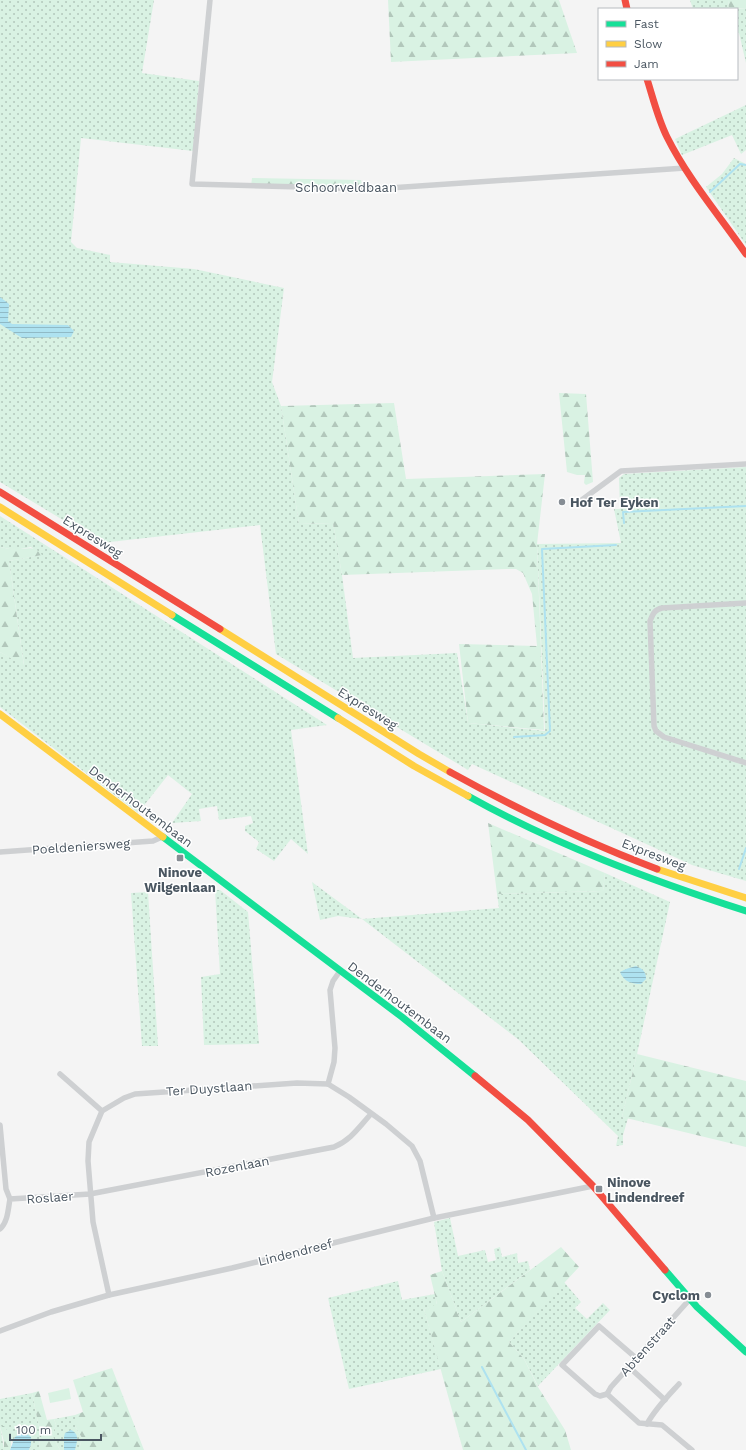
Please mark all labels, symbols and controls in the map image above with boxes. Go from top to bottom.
legend [598,8,738,80]
text: Fast [634,17,659,31]
text: Slow [634,37,662,51]
text: Jam [634,57,659,71]
street label: Schoorveldbaan [295,180,397,195]
place label: Hof Ter Eyken [570,495,659,510]
marker: Hof Ter Eyken [557,497,567,507]
street label: Expresweg [60,512,125,561]
street label: Expresweg [335,684,400,733]
street label: Denderhoutembaan [86,762,196,850]
street label: Expresweg [620,835,688,874]
street label: Poeldeniersweg [31,836,131,857]
marker: Ninove Wilgenlaan [175,853,185,863]
place label: Ninove Wilgenlaan [144,865,216,895]
street label: Denderhoutembaan [345,958,455,1046]
street label: Ter Duystlaan [165,1078,253,1099]
street label: Rozenlaan [204,1153,271,1180]
place label: Ninove Lindendreef [607,1175,685,1205]
marker: Ninove Lindendreef [594,1184,604,1194]
street label: Roslaer [26,1188,74,1207]
street label: Lindendreef [256,1236,334,1269]
place label: Cyclom [652,1288,700,1303]
marker: Cyclom [703,1290,713,1300]
street label: Abtenstraat [617,1313,678,1379]
scale bar [10,1416,101,1442]
text: 100 m [16,1423,51,1437]

